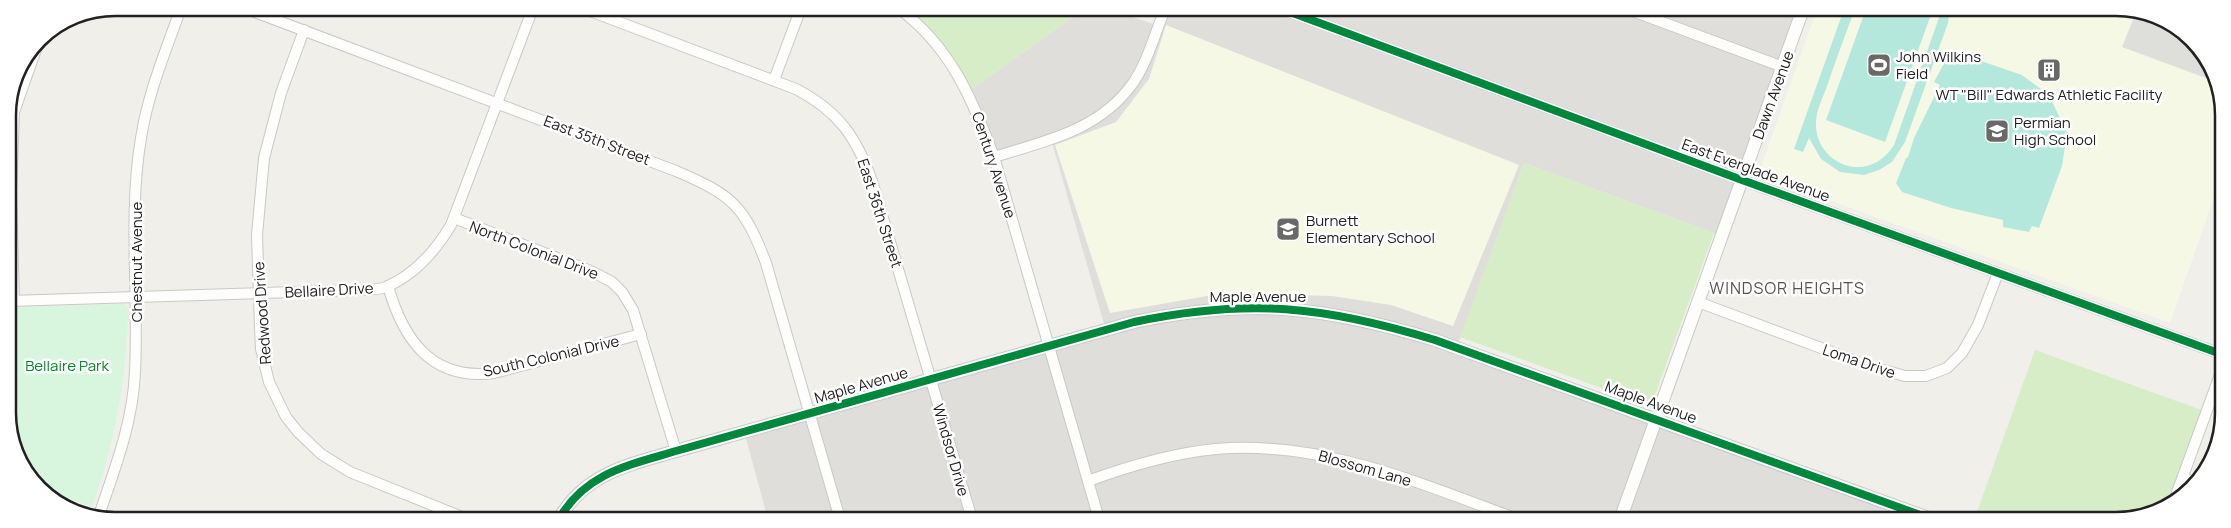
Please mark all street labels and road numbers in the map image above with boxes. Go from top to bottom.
street label: Dawn Avenue [1747,48,1799,142]
street label: Century Avenue [967,109,1021,221]
street label: East 35th Street [541,110,653,170]
street label: East Everglade Avenue [1679,133,1833,207]
street label: East 36th Street [853,156,907,270]
street label: Chestnut Avenue [126,202,147,322]
street label: North Colonial Drive [466,216,602,284]
street label: Redwood Drive [248,261,276,365]
street label: Bellaire Drive [284,277,374,303]
street label: Maple Avenue [1210,286,1306,307]
street label: South Colonial Drive [481,330,621,382]
street label: Loma Drive [1820,339,1898,383]
street label: Maple Avenue [812,362,910,408]
street label: Maple Avenue [1602,376,1700,428]
street label: Windsor Drive [928,401,974,499]
street label: Blossom Lane [1316,445,1414,491]

